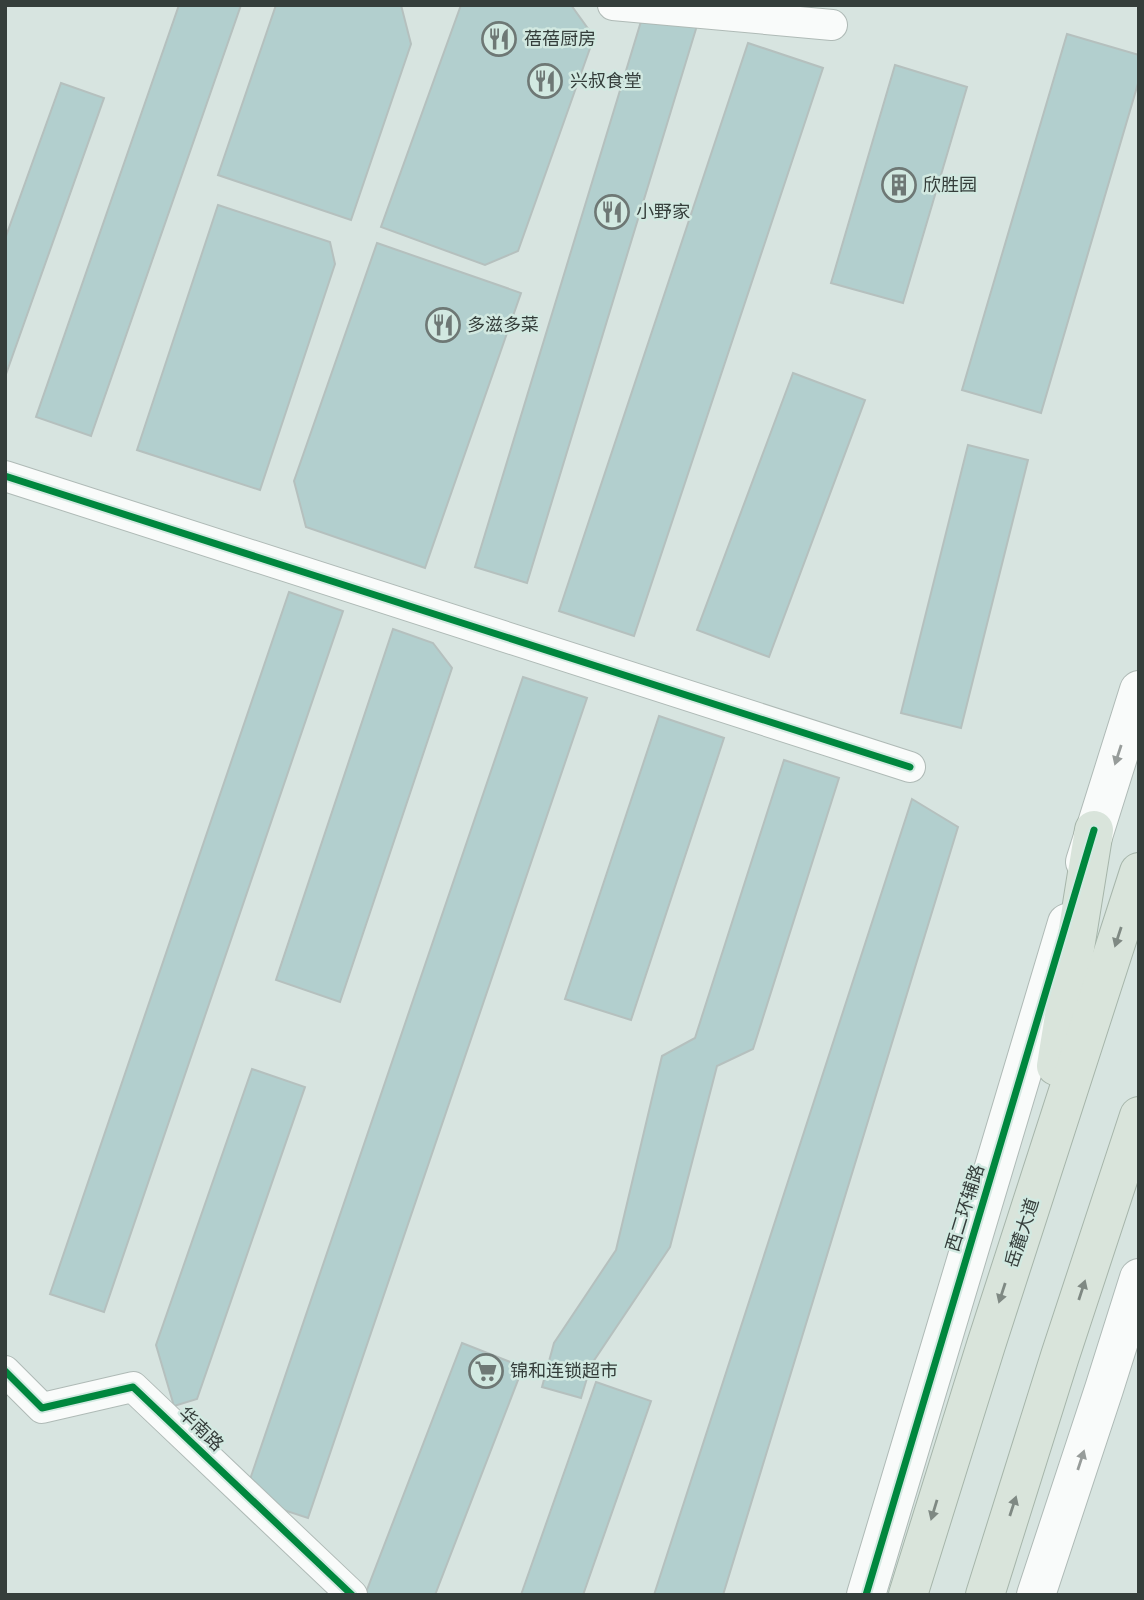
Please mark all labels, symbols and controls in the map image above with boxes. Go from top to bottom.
restaurant icon: 蓓蓓厨房 [480,20,518,58]
place label: 蓓蓓厨房 [524,27,596,50]
restaurant icon: 兴叔食堂 [526,62,564,100]
place label: 兴叔食堂 [570,69,642,92]
building icon: 欣胜园 [880,166,918,204]
place label: 欣胜园 [923,173,977,196]
restaurant icon: 小野家 [593,193,631,231]
place label: 小野家 [636,200,690,223]
restaurant icon: 多滋多菜 [424,306,462,344]
place label: 多滋多菜 [467,313,539,336]
one-way arrow [1112,745,1123,766]
one-way arrow [1112,927,1123,948]
street label: 西二环辅路 [940,1161,989,1254]
street label: 岳麓大道 [999,1195,1044,1271]
one-way arrow [1078,1279,1088,1300]
one-way arrow [997,1283,1007,1304]
supermarket icon: 锦和连锁超市 [467,1352,505,1390]
place label: 锦和连锁超市 [510,1359,618,1382]
street label: 华南路 [174,1402,229,1456]
one-way arrow [1076,1450,1087,1471]
one-way arrow [1008,1495,1018,1516]
one-way arrow [929,1500,939,1521]

